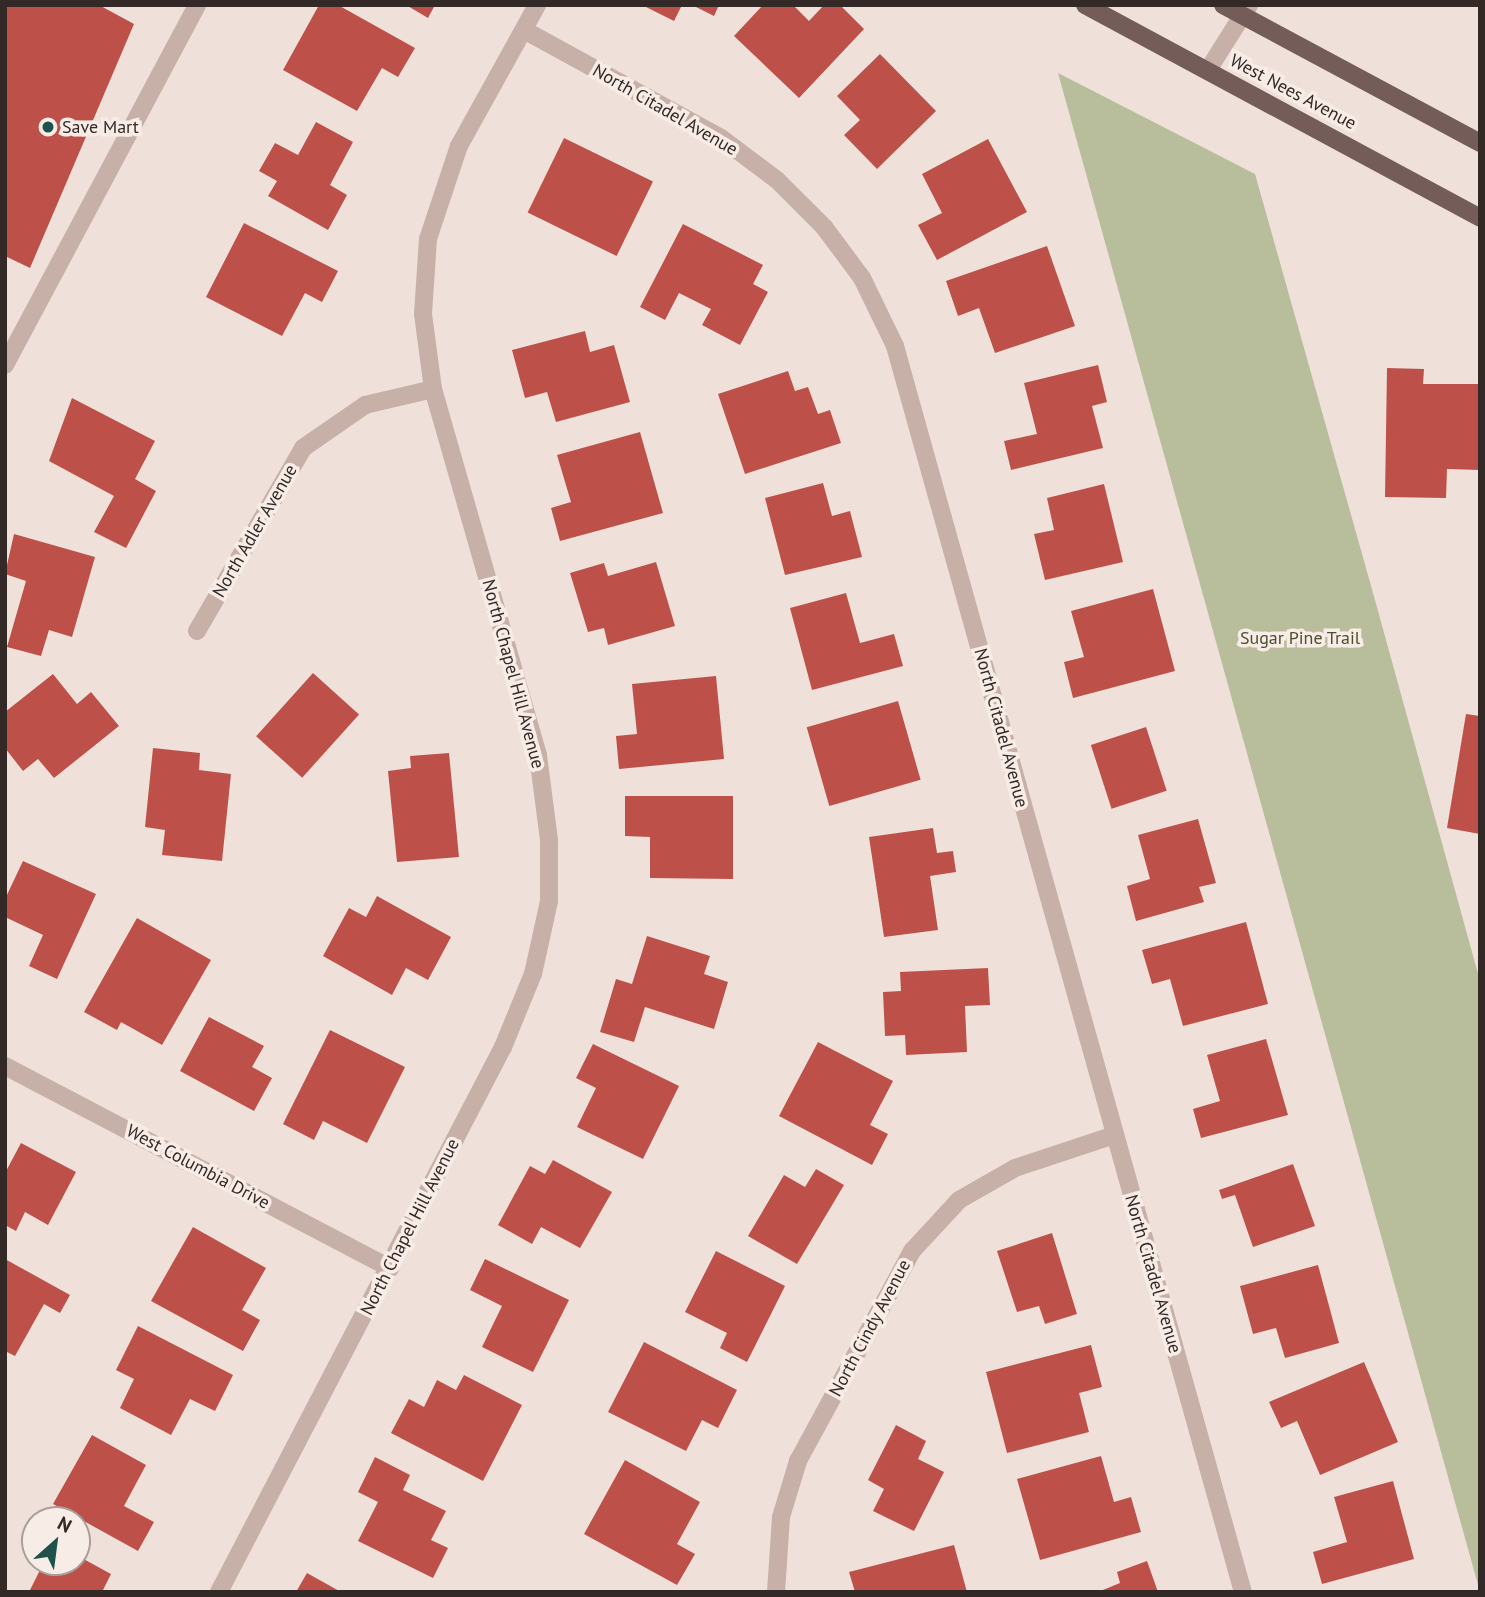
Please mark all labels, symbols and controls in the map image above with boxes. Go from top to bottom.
street label: West Nees Avenue [1226,49,1360,135]
street label: North Citadel Avenue [588,60,742,160]
place label: Save Mart [62,116,139,138]
marker: Save Mart [40,119,56,135]
street label: North Adler Avenue [208,460,302,602]
street label: North Chapel Hill Avenue [477,577,549,771]
park label: Sugar Pine Trail [1240,627,1360,649]
street label: North Citadel Avenue [969,646,1033,810]
street label: West Columbia Drive [123,1120,273,1214]
street label: North Chapel Hill Avenue [356,1135,464,1319]
street label: North Citadel Avenue [1120,1192,1186,1356]
street label: North Cindy Avenue [824,1255,916,1401]
north arrow [21,1506,91,1576]
text: N [54,1511,76,1538]

